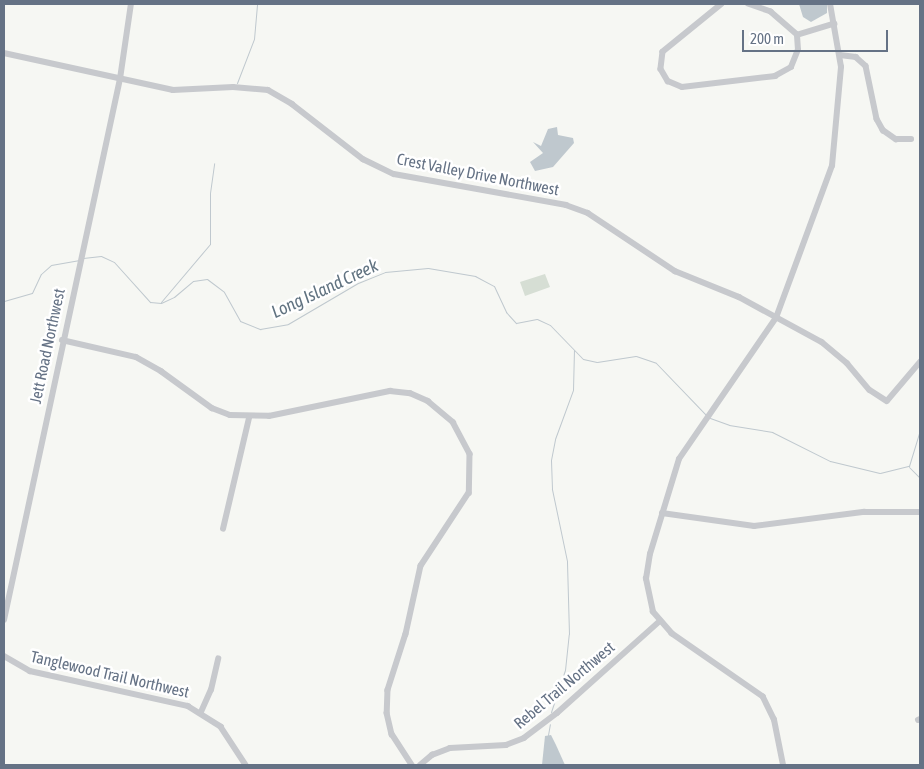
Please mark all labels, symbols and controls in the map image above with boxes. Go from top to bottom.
scale bar [744,20,890,52]
text: 200 m [750,30,784,47]
street label: Crest Valley Drive Northwest [395,149,561,199]
water label: Long Island Creek [268,255,382,323]
street label: Jett Road Northwest [25,287,69,405]
street label: Rebel Trail Northwest [510,637,618,733]
street label: Tanglewood Trail Northwest [29,646,191,702]

